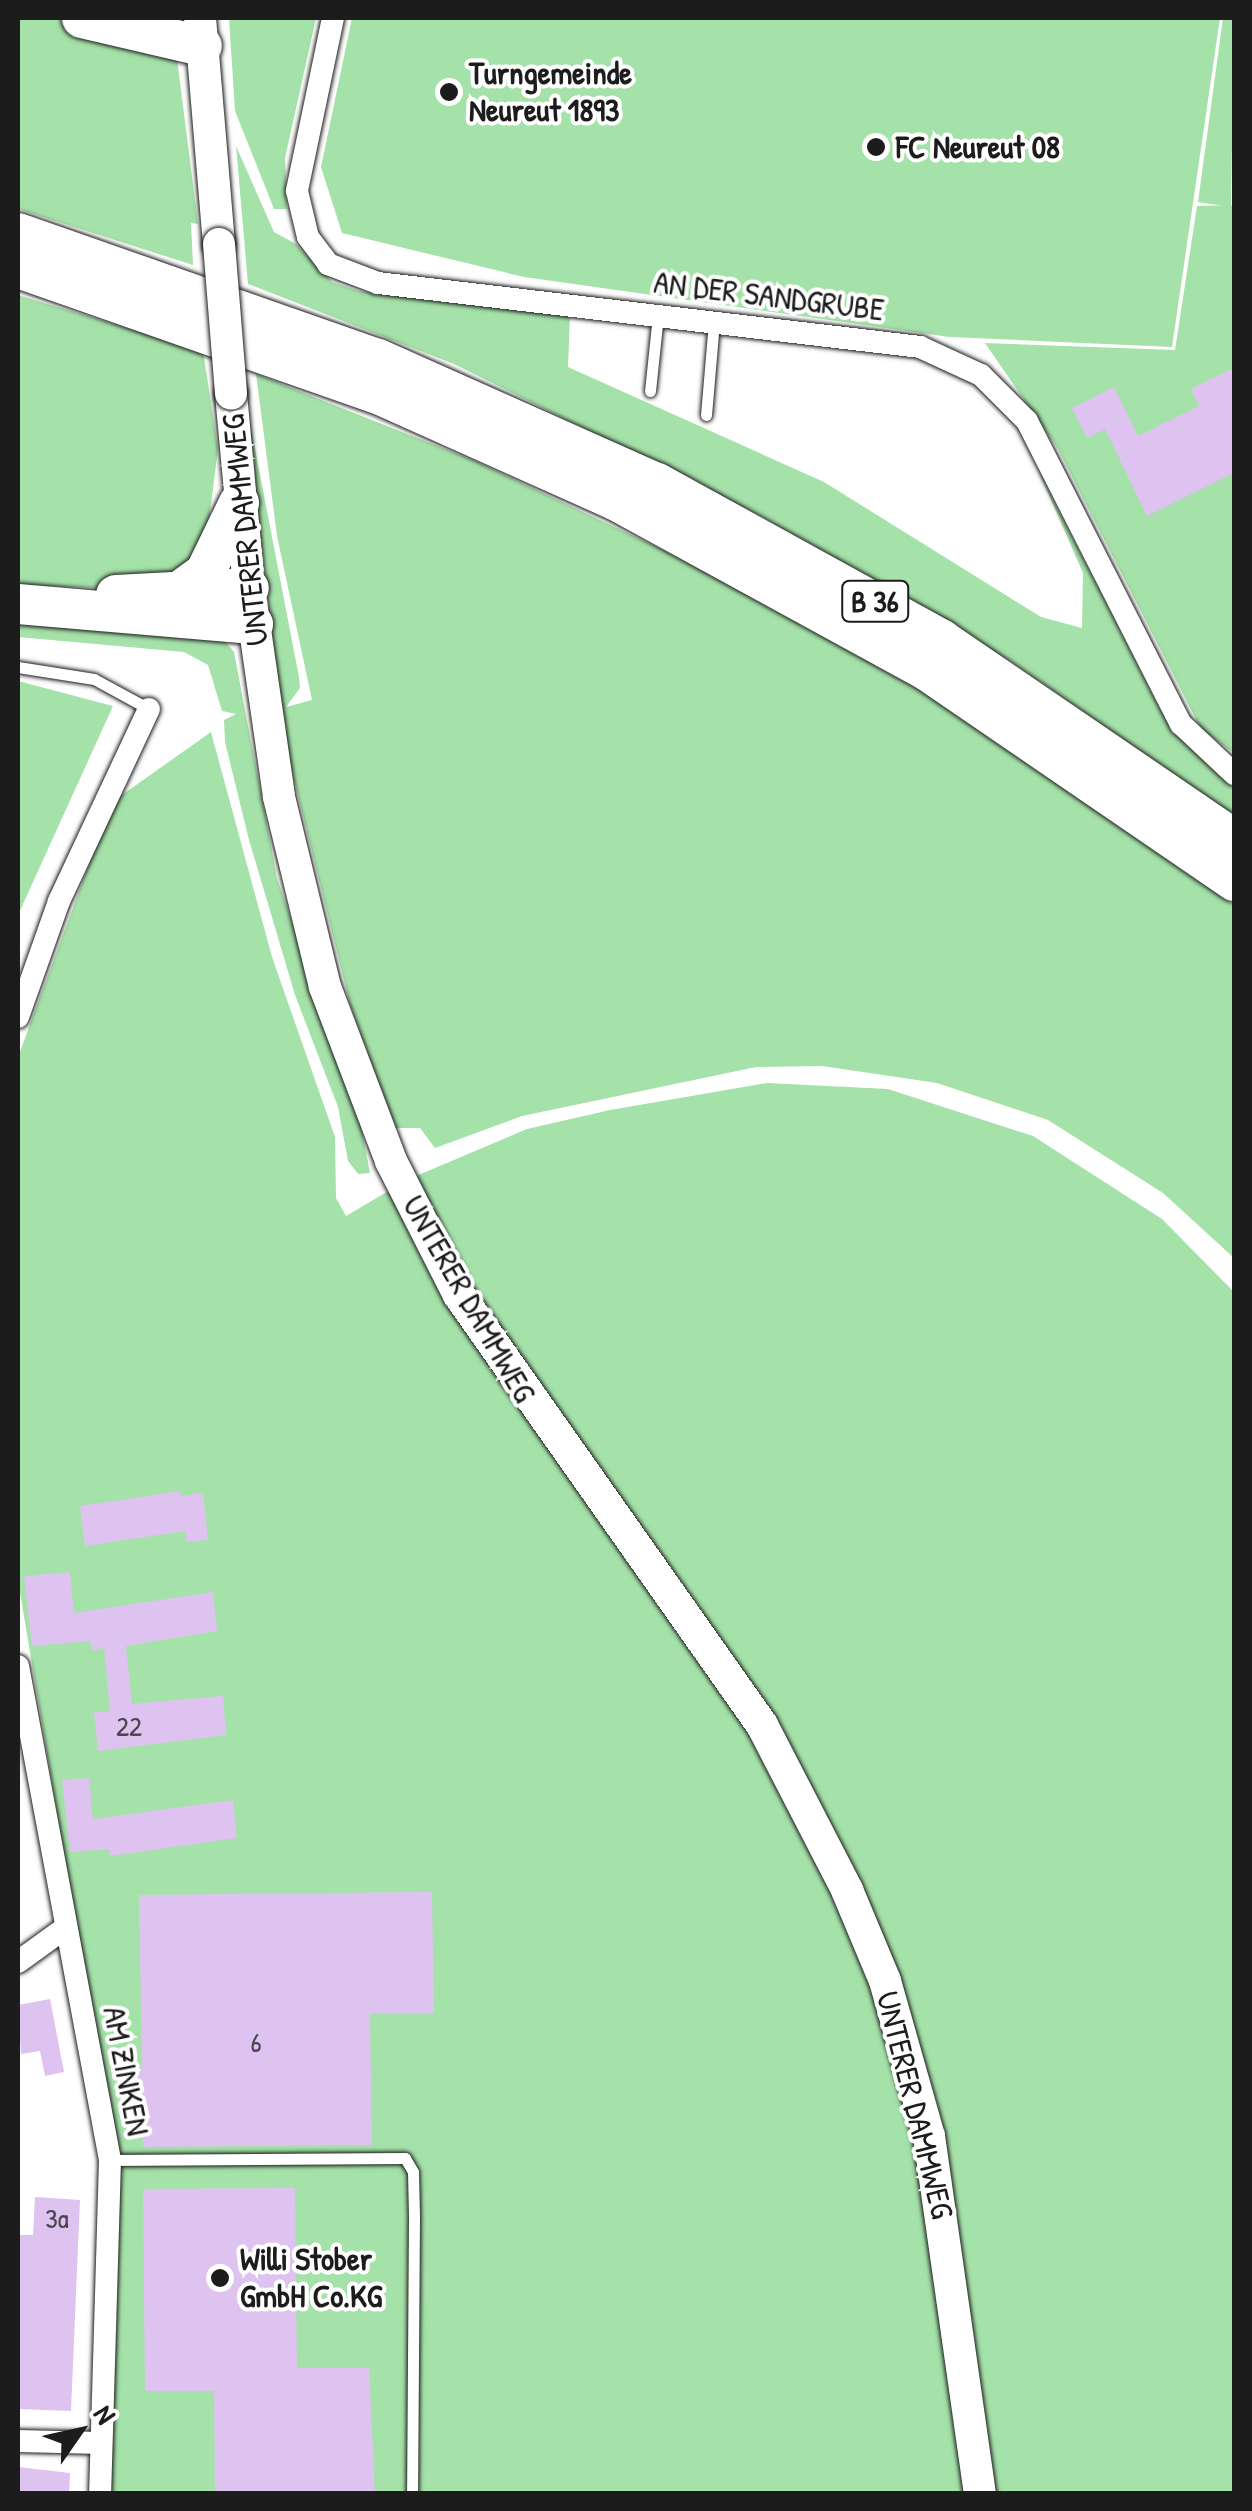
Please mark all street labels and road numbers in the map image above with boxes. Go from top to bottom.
street label: AN DER SANDGRUBE [652,263,886,329]
street label: UNTERER DAMMWEG [214,412,276,648]
road number: B 36 [840,576,910,626]
street label: UNTERER DAMMWEG [394,1189,544,1409]
street label: UNTERER DAMMWEG [868,1988,962,2222]
street label: AM ZINKEN [95,2003,157,2139]

